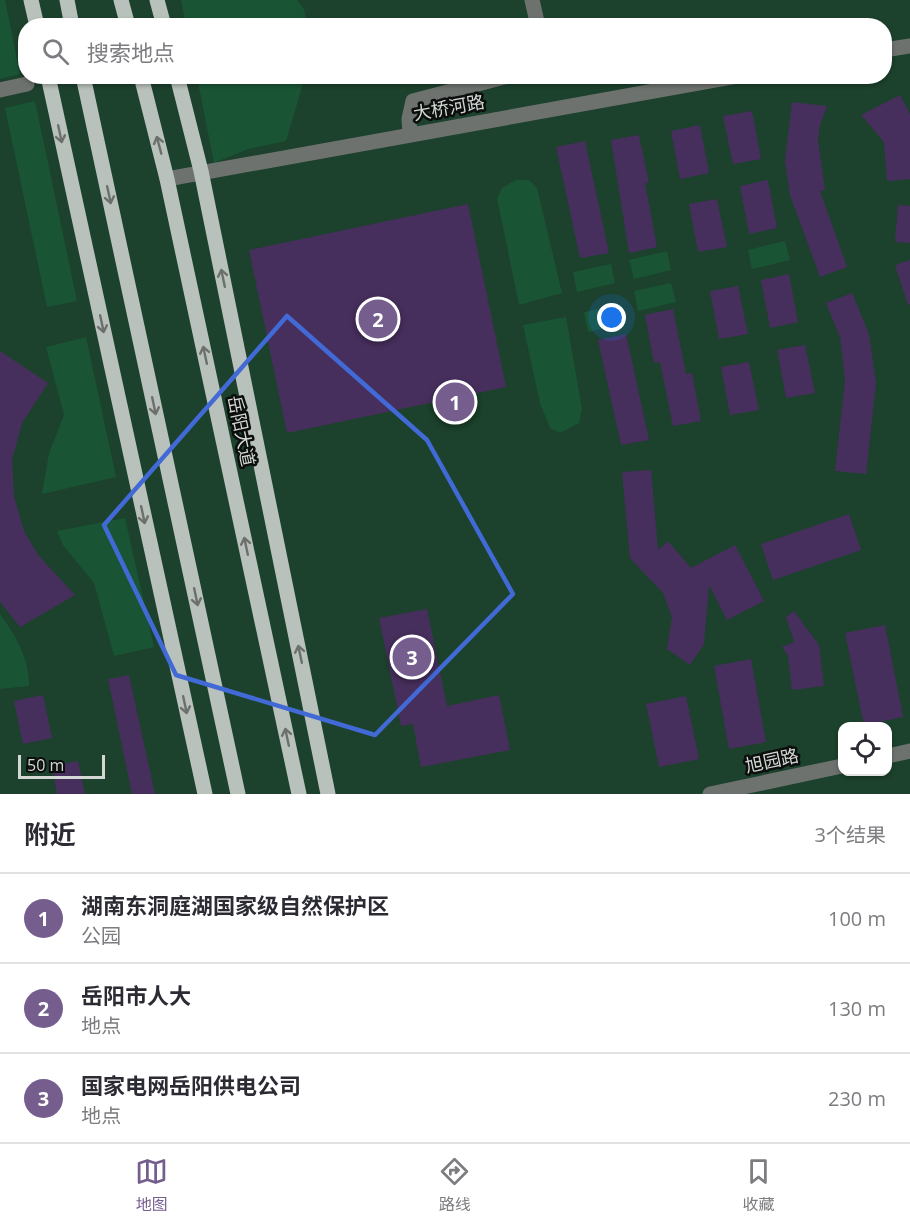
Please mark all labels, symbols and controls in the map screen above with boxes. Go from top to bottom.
search box [18,18,892,84]
icon: search [39,35,72,68]
text: 搜索地点 [87,37,175,67]
street label: 大桥河路 [411,89,486,125]
one-way arrow [55,123,66,143]
one-way arrow [152,135,164,154]
one-way arrow [104,185,115,205]
one-way arrow [217,269,228,288]
pin: 2 [358,296,398,342]
your location [597,303,626,332]
one-way arrow [97,314,108,333]
one-way arrow [199,346,210,366]
pin: 1 [436,380,474,424]
street label: 岳阳大道 [223,393,261,469]
one-way arrow [149,397,161,416]
one-way arrow [138,505,150,524]
one-way arrow [240,537,251,556]
one-way arrow [190,587,202,606]
pin: 3 [392,634,432,680]
one-way arrow [293,645,305,664]
one-way arrow [180,695,192,714]
map controls [838,722,892,776]
button: locate [838,722,892,776]
one-way arrow [281,728,292,747]
street label: 旭园路 [743,743,801,777]
scale bar [18,752,105,780]
text: 50 m [27,754,64,776]
text: 附近 [24,816,76,852]
text: 3个结果 [815,821,886,848]
text: 湖南东洞庭湖国家级自然保护区 [81,890,389,920]
text: 1 [38,905,49,932]
text: 100 m [828,905,886,932]
text: 公园 [81,922,121,949]
text: 岳阳市人大 [81,980,191,1010]
text: 2 [38,995,49,1022]
text: 130 m [828,995,886,1022]
text: 地点 [81,1012,121,1039]
text: 国家电网岳阳供电公司 [81,1070,301,1100]
text: 3 [38,1085,49,1112]
text: 230 m [828,1085,886,1112]
text: 地点 [81,1102,121,1129]
tab: 地图 [135,1155,168,1215]
tab: 路线 [438,1155,471,1215]
tab: 收藏 [742,1155,775,1215]

